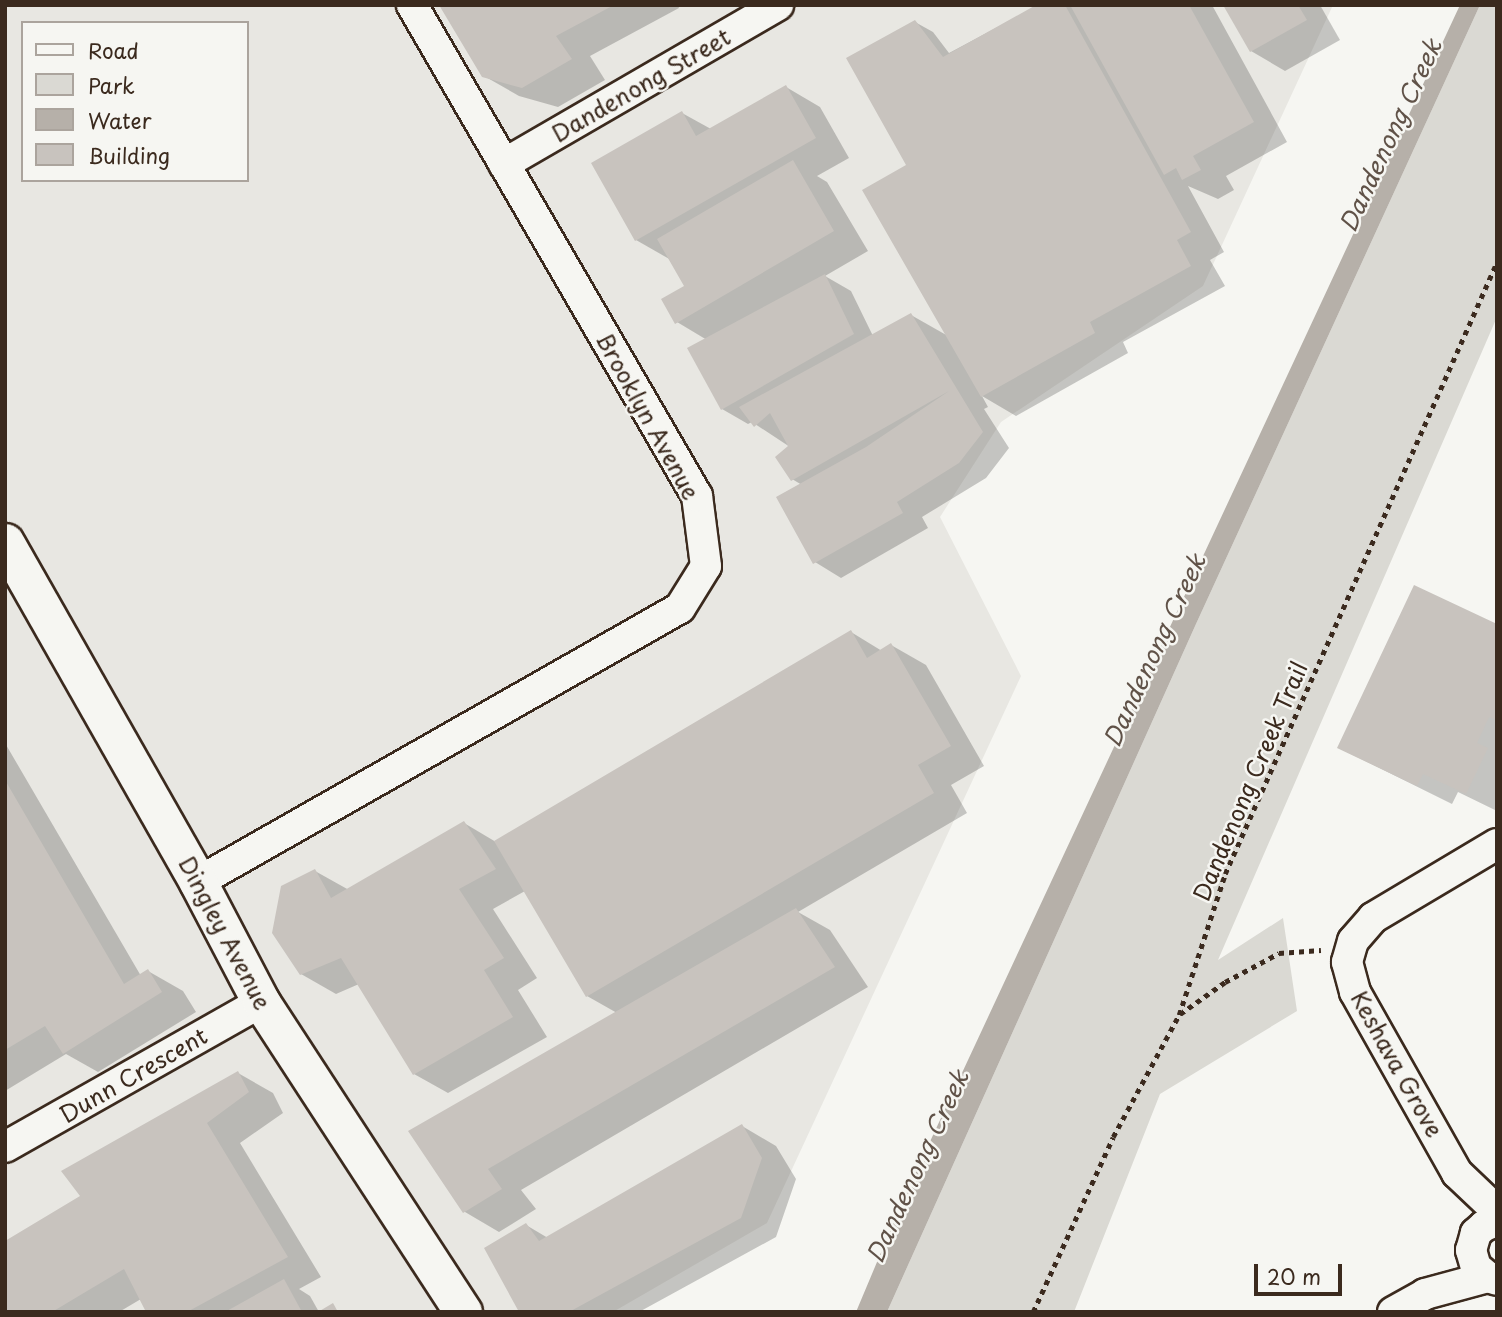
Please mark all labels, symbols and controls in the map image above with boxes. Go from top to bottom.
legend [21,21,248,182]
street label: Dandenong Street [547,23,735,147]
text: Road [88,34,139,66]
water label: Dandenong Creek [1333,34,1447,236]
text: Park [88,69,135,101]
text: Water [88,104,151,136]
text: Building [88,139,170,171]
street label: Brooklyn Avenue [590,327,706,505]
water label: Dandenong Creek [1097,549,1211,751]
street label: Dandenong Creek Trail [1187,656,1313,906]
street label: Dingley Avenue [173,852,277,1014]
street label: Keshava Grove [1345,985,1449,1143]
street label: Dunn Crescent [54,1022,212,1128]
water label: Dandenong Creek [860,1065,974,1267]
scale bar [1257,1250,1344,1294]
text: 20 m [1267,1260,1321,1292]

